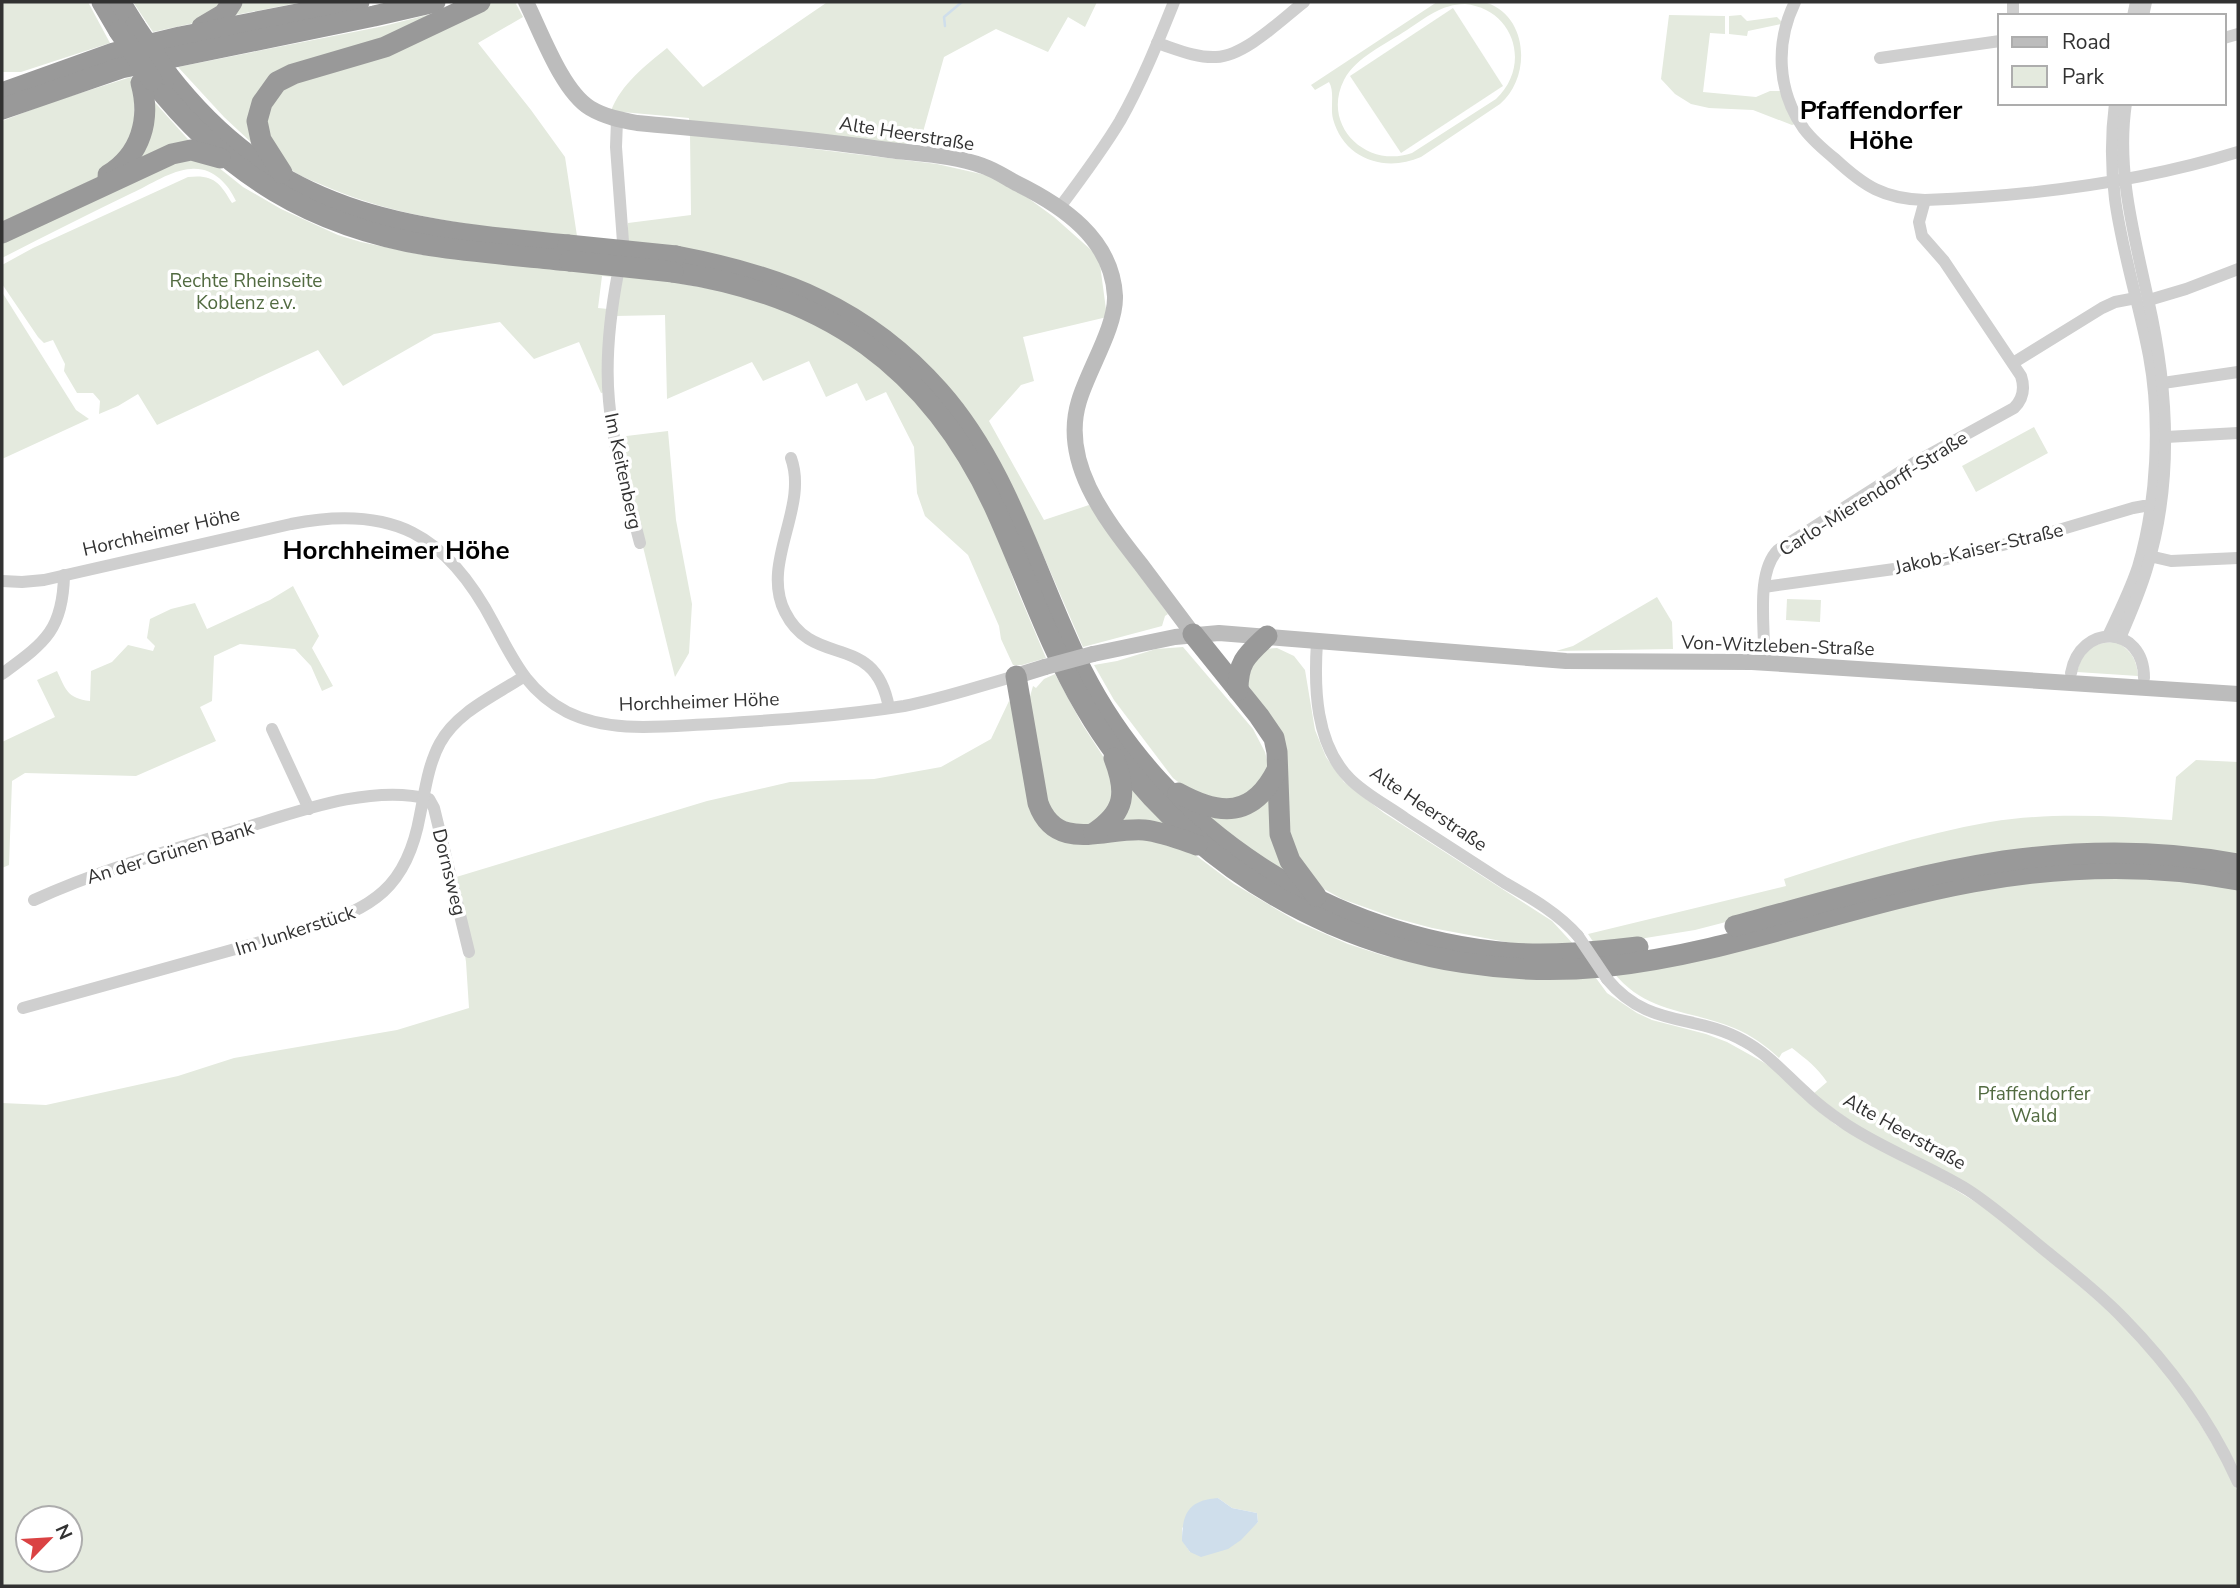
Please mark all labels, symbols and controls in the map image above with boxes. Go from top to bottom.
legend [1998,14,2226,105]
text: Road [2062,28,2111,56]
text: Park [2062,63,2104,91]
district label: Pfaffendorfer Höhe [1800,93,1963,158]
street label: Alte Heerstraße [837,110,976,158]
park label: Rechte Rheinseite Koblenz e.v. [170,268,322,316]
street label: Im Keitenberg [598,410,648,532]
street label: Carlo-Mierendorff-Straße [1774,425,1973,563]
street label: Horchheimer Höhe [80,501,242,563]
street label: Jakob-Kaiser-Straße [1892,517,2066,581]
district label: Horchheimer Höhe [283,533,509,568]
street label: Von-Witzleben-Straße [1680,630,1875,662]
street label: Horchheimer Höhe [618,686,780,718]
street label: Alte Heerstraße [1365,760,1492,858]
street label: An der Grünen Bank [84,815,257,891]
street label: Dornsweg [426,826,472,918]
street label: Im Junkerstück [232,899,359,963]
park label: Pfaffendorfer Wald [1977,1081,2091,1129]
street label: Alte Heerstraße [1839,1087,1971,1176]
north arrow [14,1504,84,1574]
text: N [49,1520,78,1544]

